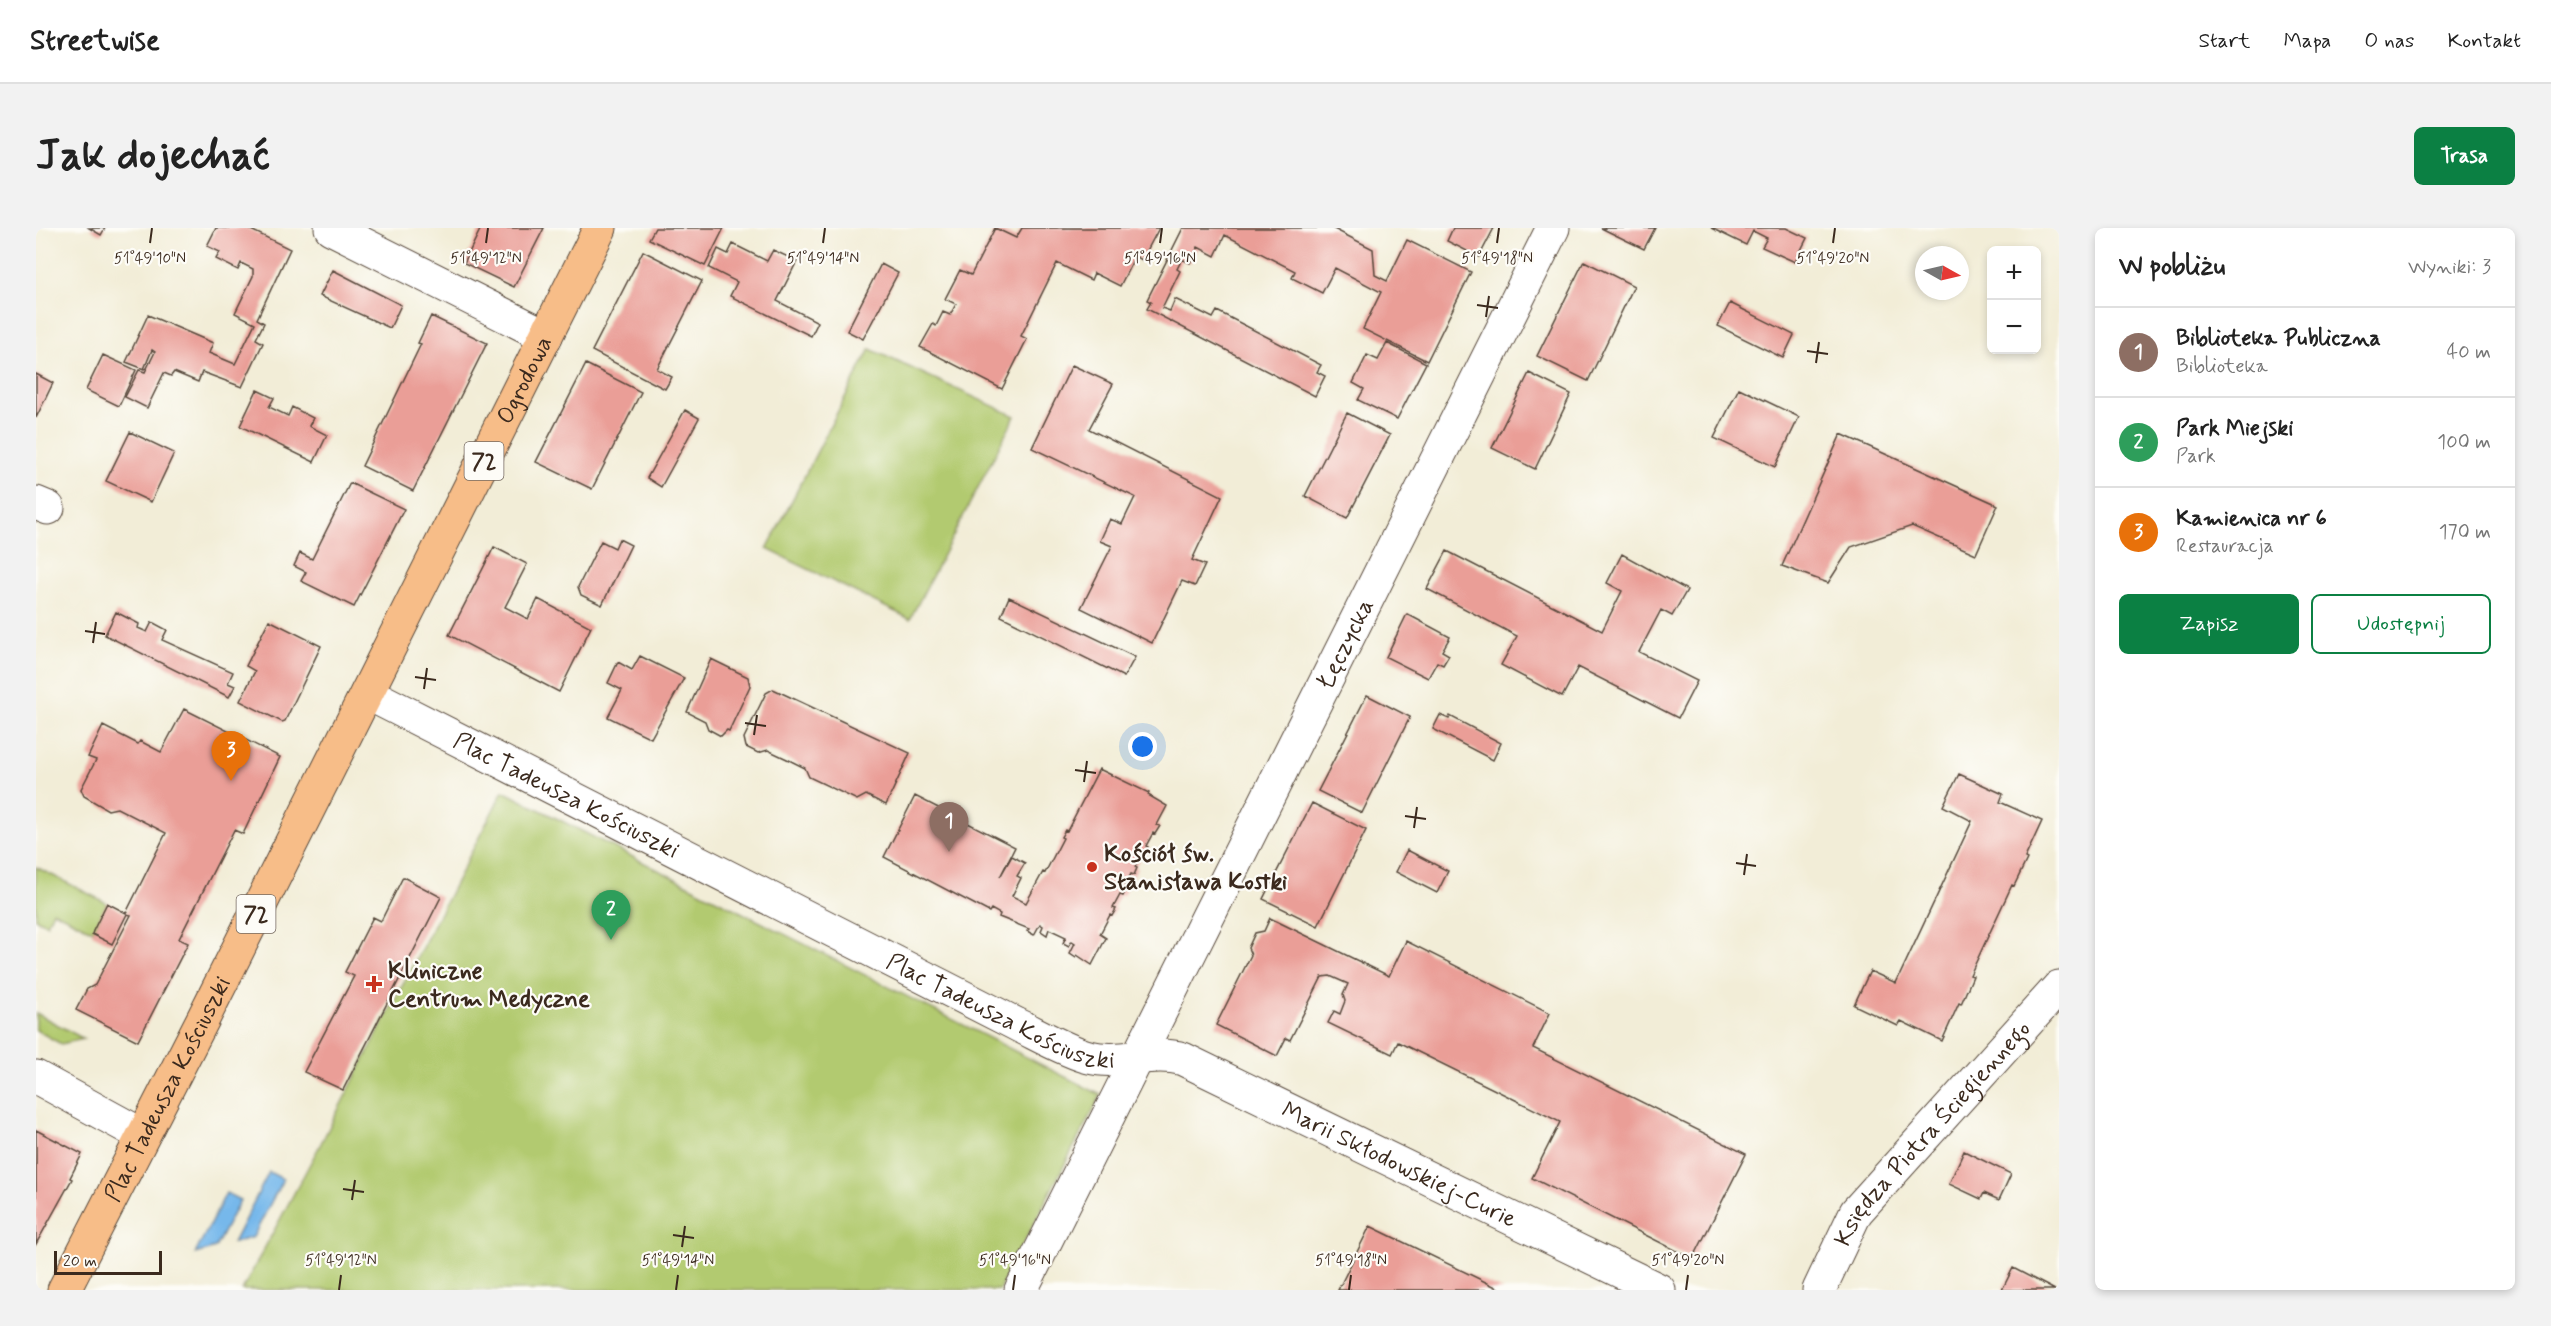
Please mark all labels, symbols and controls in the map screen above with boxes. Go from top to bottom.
text: Streetwise [30,23,160,60]
text: Start [2198,27,2250,55]
text: Mapa [2283,27,2331,55]
text: O nas [2364,27,2414,55]
text: Kontakt [2447,27,2521,55]
button: Trasa [2414,127,2515,185]
text: Jak dojechać [36,129,270,184]
north arrow [1915,246,1969,300]
map controls [1987,246,2041,354]
button: + [1987,246,2041,300]
text: 51°49'10"N [114,249,186,269]
text: 51°49'12"N [450,249,522,269]
text: 51°49'14"N [787,249,859,269]
text: 51°49'16"N [1124,249,1196,269]
text: 51°49'18"N [1461,249,1533,269]
text: 51°49'20"N [1797,249,1869,269]
text: W pobliżu [2119,250,2225,284]
text: Wyniki: 3 [2408,254,2491,281]
button: − [1987,300,2041,354]
text: Biblioteka Publiczna [2176,325,2381,353]
street label: Ogrodowa [490,331,560,429]
text: 1 [2134,339,2143,366]
text: 40 m [2447,339,2491,366]
text: Biblioteka [2176,353,2268,380]
text: Park Miejski [2176,415,2293,443]
text: 2 [2134,429,2143,456]
text: 100 m [2437,429,2491,456]
road number: 72 [464,442,504,480]
text: Park [2176,443,2216,470]
text: Kamienica nr 6 [2176,505,2327,533]
text: 3 [2134,519,2143,546]
text: 170 m [2439,519,2491,546]
text: Restauracja [2176,533,2274,560]
street label: Łęczycka [1310,594,1382,695]
button: Zapisz [2119,594,2299,654]
button: Udostępnij [2311,594,2491,654]
street label: Plac Tadeusza Kościuszki [448,726,684,866]
pin: 3 [212,732,250,781]
your location [1128,732,1157,761]
pin: 1 [930,802,968,852]
place label: Kościół św. Stanisława Kostki [1104,839,1288,898]
marker: Kościół św. Stanisława Kostki [1085,860,1099,874]
pin: 2 [592,890,630,940]
road number: 72 [236,895,276,933]
street label: Plac Tadeusza Kościuszki [881,947,1115,1077]
place label: Kliniczne Centrum Medyczne [388,956,590,1015]
street label: Plac Tadeusza Kościuszki [98,972,239,1207]
marker: Kliniczne Centrum Medyczne [365,975,383,993]
street label: Księdza Piotra Ściegiennego [1828,1015,2038,1252]
street label: Marii Skłodowskiej-Curie [1276,1095,1522,1236]
scale bar [54,1248,162,1276]
text: 20 m [63,1251,97,1272]
text: 51°49'12"N [305,1251,377,1271]
text: 51°49'14"N [642,1251,714,1271]
text: 51°49'16"N [979,1251,1051,1271]
text: 51°49'18"N [1315,1251,1387,1271]
text: 51°49'20"N [1652,1251,1724,1271]

